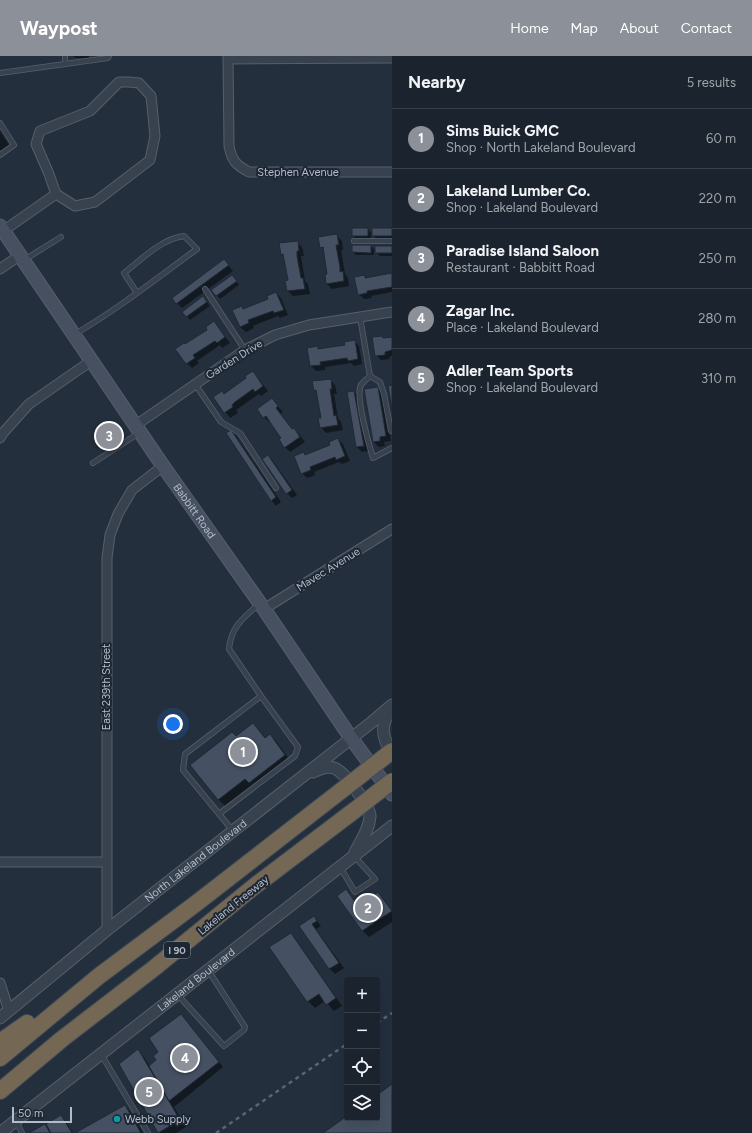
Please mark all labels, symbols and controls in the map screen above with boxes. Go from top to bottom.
text: Waypost [20,17,98,40]
text: Home [510,20,549,37]
text: Map [571,20,598,37]
text: About [620,20,659,37]
text: Contact [681,20,732,37]
text: Nearby [408,72,466,92]
text: 5 results [687,75,736,90]
text: Sims Buick GMC [446,122,559,140]
text: 1 [418,131,424,146]
text: 60 m [706,131,736,146]
text: Shop · North Lakeland Boulevard [446,140,636,155]
street label: Stephen Avenue [257,166,339,179]
text: Lakeland Lumber Co. [446,182,590,200]
text: 2 [417,191,425,206]
text: 220 m [699,191,736,206]
text: Shop · Lakeland Boulevard [446,200,598,215]
text: Paradise Island Saloon [446,242,599,260]
text: 3 [417,251,425,266]
text: 250 m [699,251,736,266]
text: Restaurant · Babbitt Road [446,260,595,275]
text: Zagar Inc. [446,302,515,320]
text: 4 [417,311,425,326]
text: 280 m [698,311,736,326]
text: Place · Lakeland Boulevard [446,320,599,335]
street label: Garden Drive [203,337,265,382]
text: Adler Team Sports [446,362,573,380]
text: 5 [417,371,425,386]
text: 310 m [701,371,736,386]
text: Shop · Lakeland Boulevard [446,380,598,395]
pin: 3 [96,421,122,451]
street label: Babbitt Road [170,481,218,541]
street label: Mavec Avenue [294,545,362,594]
street label: East 239th Street [100,644,113,730]
your location [163,714,183,734]
pin: 1 [230,737,256,767]
street label: North Lakeland Boulevard [142,817,250,905]
street label: Lakeland Freeway [195,873,271,938]
pin: 2 [355,893,381,923]
road number: I 90 [164,942,190,958]
street label: Lakeland Boulevard [155,945,238,1014]
map controls [344,977,380,1121]
button: + [344,977,380,1013]
button: − [344,1013,380,1049]
pin: 4 [172,1043,198,1073]
button: locate [344,1049,380,1085]
pin: 5 [136,1077,162,1107]
button: layers [344,1085,380,1121]
scale bar [12,1105,72,1124]
text: 50 m [18,1107,43,1120]
place label: Webb Supply [125,1113,191,1126]
marker: Webb Supply [112,1114,122,1124]

